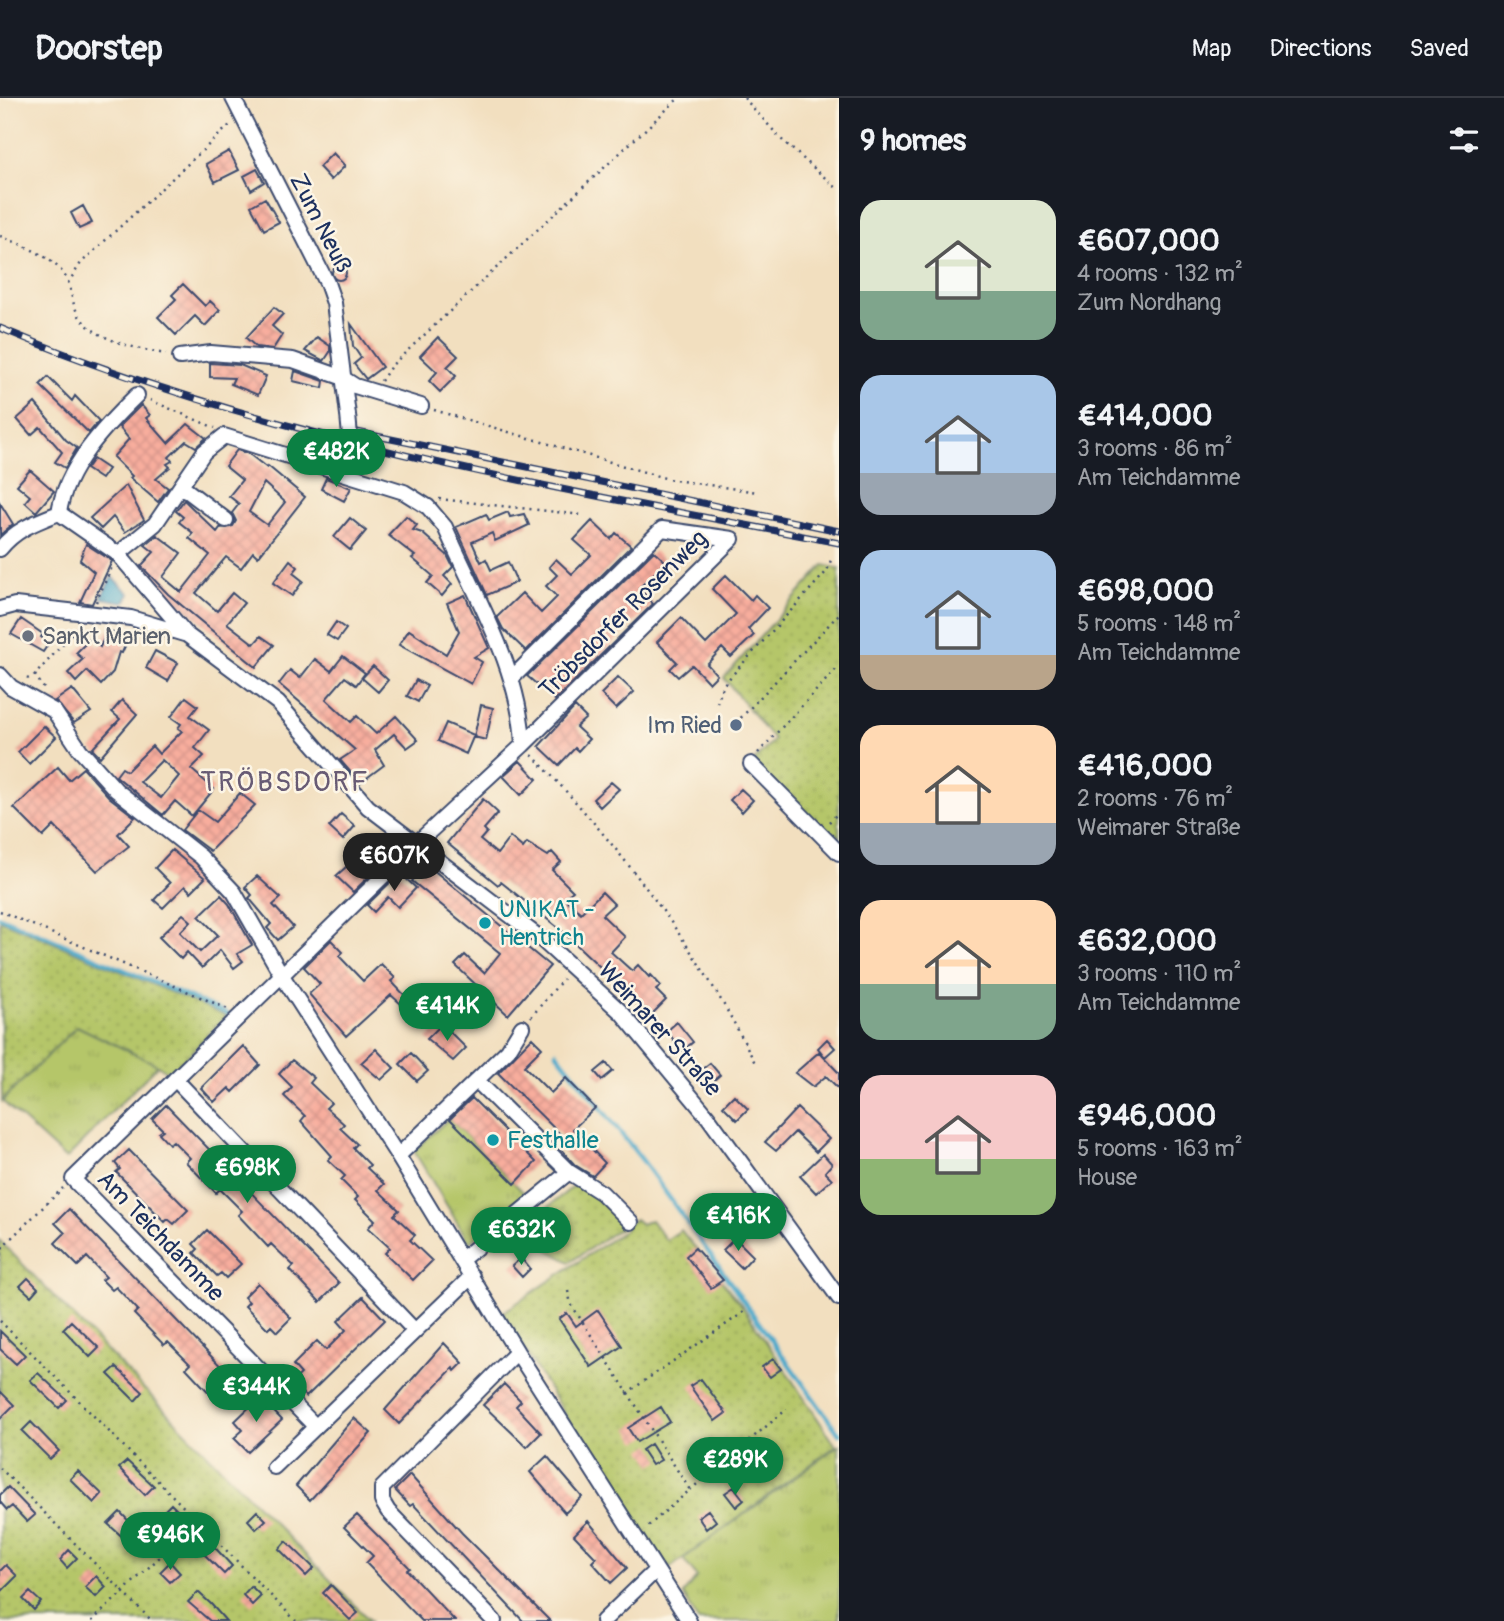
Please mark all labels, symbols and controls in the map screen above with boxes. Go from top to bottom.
text: Doorstep [35,28,163,69]
text: Map [1192,34,1232,63]
text: Directions [1270,34,1371,63]
text: Saved [1409,34,1469,63]
icon: filters [1445,121,1483,159]
text: 9 homes [860,122,966,159]
street label: Zum Neuß [283,169,358,278]
text: €607,000 [1077,222,1220,259]
icon: home [916,228,1000,312]
text: 4 rooms · 132 m² [1077,259,1243,288]
text: Zum Nordhang [1077,288,1221,317]
text: €414,000 [1077,397,1212,434]
icon: home [916,403,1000,487]
pin: €482K [287,430,385,489]
text: 3 rooms · 86 m² [1077,434,1233,463]
text: €482K [303,437,369,466]
text: Am Teichdamme [1077,463,1240,492]
street label: Tröbsdorfer Rosenweg [533,524,714,705]
text: €698,000 [1077,572,1214,609]
icon: home [916,578,1000,662]
text: 5 rooms · 148 m² [1077,609,1241,638]
place label: Sankt Marien [42,622,171,651]
marker: Sankt Marien [20,628,36,644]
text: Am Teichdamme [1077,638,1240,667]
place label: Im Ried [647,711,722,740]
marker: Im Ried [728,717,744,733]
text: €416,000 [1077,747,1212,784]
icon: home [916,753,1000,837]
district label: TRÖBSDORF [200,765,370,800]
text: 2 rooms · 76 m² [1077,784,1233,813]
text: Weimarer Straße [1077,813,1240,842]
pin: €607K [345,834,443,893]
text: €607K [359,841,429,870]
place label: UNIKAT - Hentrich [499,895,595,952]
marker: UNIKAT - Hentrich [477,915,493,931]
text: €632,000 [1077,922,1217,959]
icon: home [916,928,1000,1012]
street label: Weimarer Straße [592,956,728,1103]
text: 3 rooms · 110 m² [1077,959,1241,988]
pin: €414K [398,984,496,1043]
text: Am Teichdamme [1077,988,1240,1017]
text: €414K [415,991,479,1020]
text: €946,000 [1077,1097,1216,1134]
icon: home [916,1103,1000,1187]
place label: Festhalle [507,1126,599,1155]
marker: Festhalle [485,1132,501,1148]
text: 5 rooms · 163 m² [1077,1134,1243,1163]
pin: €698K [198,1146,296,1205]
text: €698K [214,1153,280,1182]
text: House [1077,1163,1137,1192]
street label: Am Teichdamme [91,1165,230,1308]
pin: €416K [689,1194,787,1253]
text: €416K [706,1201,770,1230]
pin: €632K [472,1208,570,1267]
text: €632K [487,1215,555,1244]
pin: €344K [207,1364,305,1424]
text: €344K [222,1372,290,1401]
pin: €289K [686,1438,784,1497]
text: €289K [702,1445,768,1474]
pin: €946K [121,1512,219,1572]
text: €946K [136,1520,204,1549]

